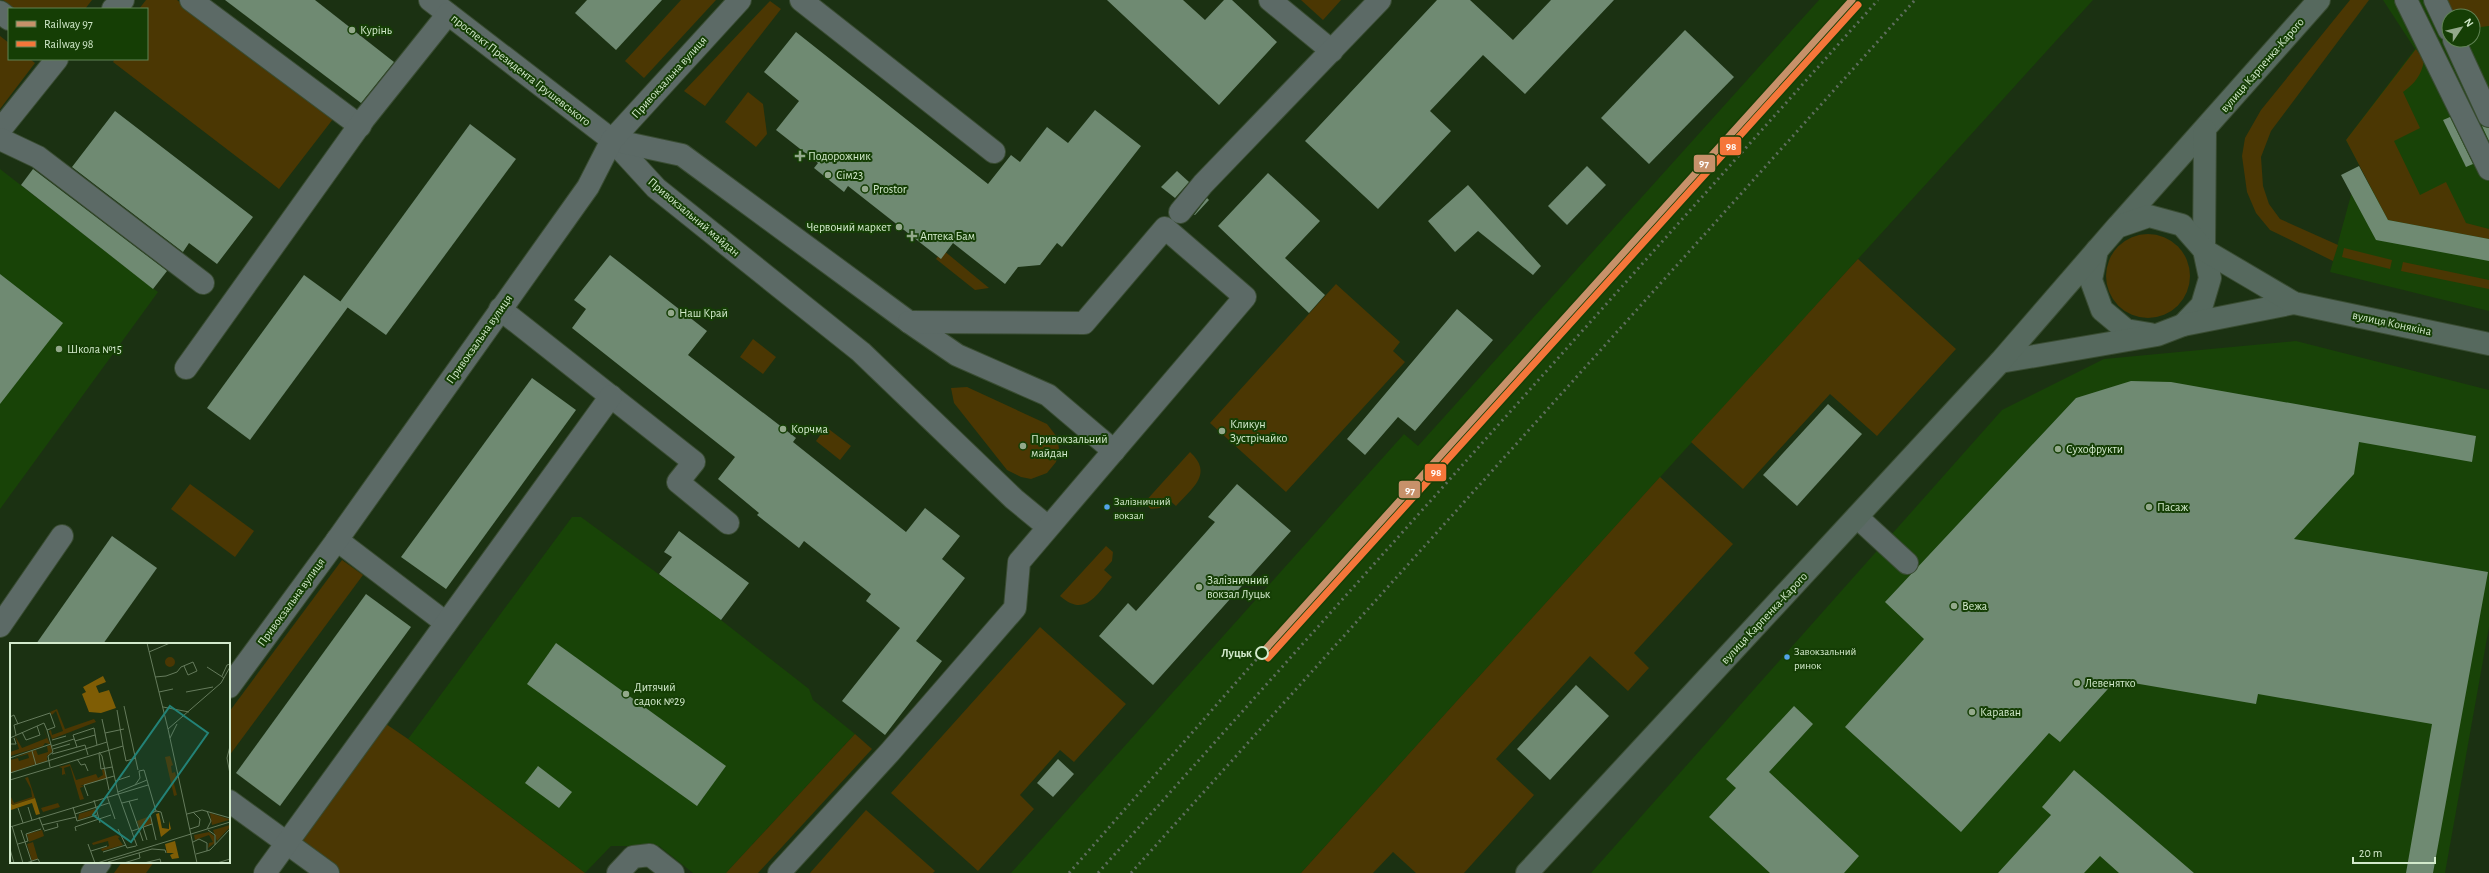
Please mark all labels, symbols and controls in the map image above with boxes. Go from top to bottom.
legend [8,8,148,60]
north arrow [2441,8,2481,48]
street label: проспект Президента Грушевського [448,12,593,129]
street label: вулиця Карпенка-Карого [2218,15,2307,115]
text: N [2462,16,2475,29]
text: Railway 97 [44,18,93,31]
place label: Курінь [360,24,392,37]
marker: Курінь [347,25,357,35]
street label: Привокзальна вулиця [629,34,710,121]
text: Railway 98 [44,38,94,51]
line badge: 98 [1719,136,1742,156]
text: 98 [1726,141,1736,152]
place label: Подорожник [808,150,871,162]
marker: Подорожник [795,151,805,161]
line badge: 97 [1693,154,1716,173]
text: 97 [1699,158,1709,169]
place label: Сім23 [836,169,863,181]
marker: Сім23 [823,170,833,180]
street label: Привокзальний майдан [646,175,742,259]
place label: Prostor [873,183,907,195]
marker: Prostor [860,184,870,194]
place label: Червоний маркет [807,221,892,233]
marker: Червоний маркет [894,222,904,232]
place label: Аптека Бам [920,230,975,242]
marker: Аптека Бам [907,231,917,241]
street label: Привокзальна вулиця [444,292,515,386]
place label: Наш Край [679,307,728,319]
marker: Наш Край [666,308,676,318]
street label: вулиця Конякіна [2351,309,2433,338]
place label: Школа №15 [67,343,122,355]
marker: Школа №15 [54,344,64,354]
place label: Кликун Зустрічайко [1230,418,1288,445]
place label: Корчма [791,423,828,435]
marker: Корчма [778,424,788,434]
marker: Кликун Зустрічайко [1217,426,1227,436]
place label: Привокзальний майдан [1031,433,1108,459]
marker: Привокзальний майдан [1018,441,1028,451]
place label: Сухофрукти [2066,443,2123,456]
marker: Сухофрукти [2053,444,2063,454]
line badge: 98 [1424,463,1447,482]
text: 98 [1431,467,1441,478]
line badge: 97 [1398,480,1421,499]
text: 97 [1405,485,1415,496]
place label: Залізничний вокзал [1114,496,1171,521]
place label: Пасаж [2157,501,2188,513]
marker: Залізничний вокзал [1102,502,1112,512]
marker: Пасаж [2144,502,2154,512]
street label: Привокзальна вулиця [255,556,328,649]
street label: вулиця Карпенка-Карого [1719,570,1810,667]
place label: Залізничний вокзал Луцьк [1207,574,1271,601]
marker: Залізничний вокзал Луцьк [1194,582,1204,592]
place label: Вежа [1962,600,1988,612]
marker: Вежа [1949,601,1959,611]
inset map [10,643,230,863]
marker: Луцьк [1255,646,1269,660]
place label: Завокзальний ринок [1794,646,1856,671]
place label: Луцьк [1221,647,1252,660]
marker: Завокзальний ринок [1782,652,1792,662]
place label: Левенятко [2085,677,2136,689]
marker: Левенятко [2072,678,2082,688]
place label: Дитячий садок №29 [634,681,685,707]
marker: Дитячий садок №29 [621,689,631,699]
place label: Караван [1980,706,2021,718]
marker: Караван [1967,707,1977,717]
scale bar [2353,839,2435,865]
text: 20 m [2359,847,2382,859]

